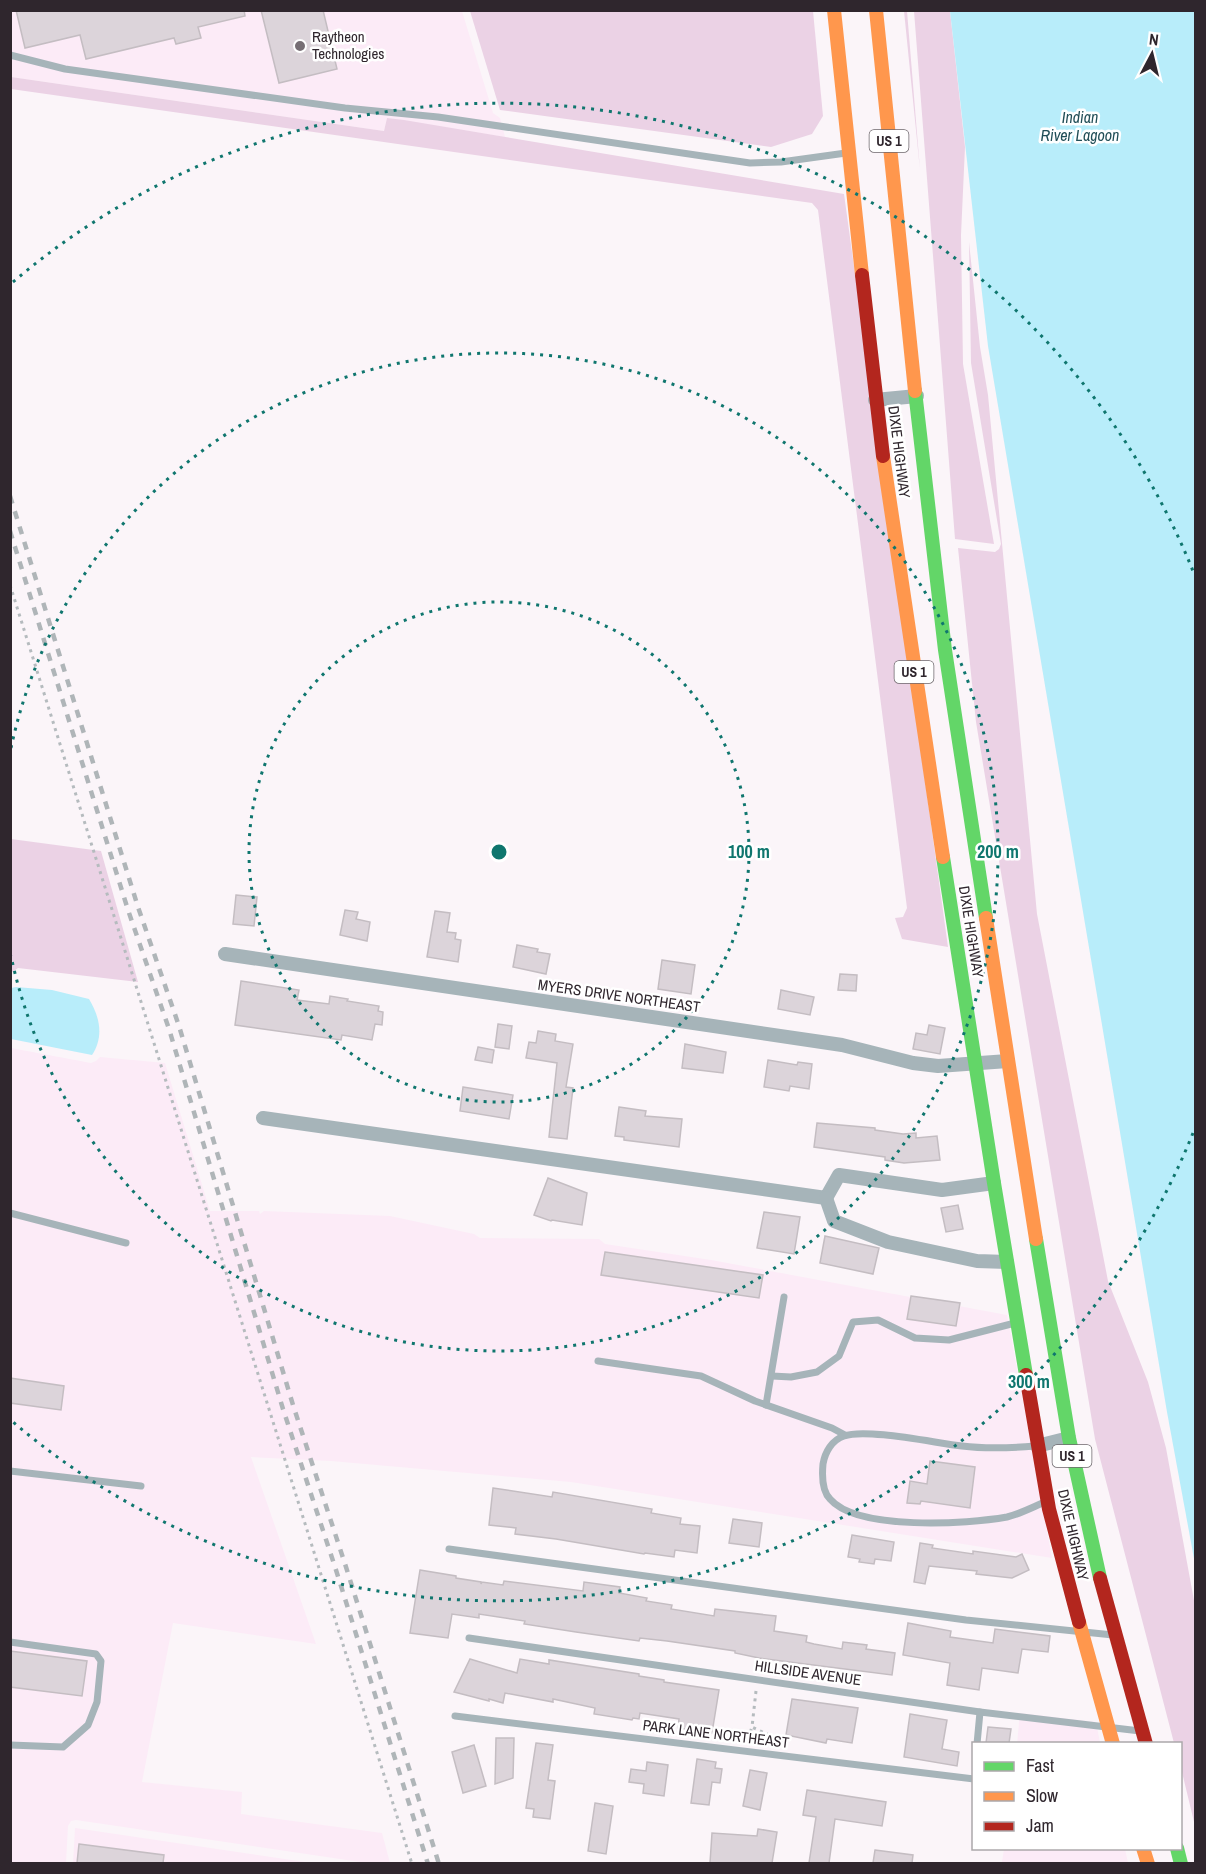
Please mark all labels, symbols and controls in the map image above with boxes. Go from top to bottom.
north arrow [1122,24,1182,84]
place label: Raytheon Technologies [312,26,384,64]
text: N [1148,28,1160,51]
marker: Raytheon Technologies [293,39,307,53]
water label: Indian River Lagoon [1041,106,1119,146]
road number: US 1 [870,130,908,152]
street label: DIXIE HIGHWAY [883,405,916,500]
road number: US 1 [894,661,934,683]
text: 100 m [728,839,770,864]
text: 200 m [977,839,1019,864]
centre of rings [489,842,509,862]
street label: DIXIE HIGHWAY [954,884,989,980]
street label: MYERS DRIVE NORTHEAST [536,974,702,1017]
text: 300 m [1008,1369,1050,1394]
road number: US 1 [1052,1445,1092,1467]
street label: DIXIE HIGHWAY [1053,1487,1094,1583]
street label: HILLSIDE AVENUE [754,1655,863,1690]
street label: PARK LANE NORTHEAST [642,1714,791,1753]
legend [972,1742,1182,1850]
text: Fast [1026,1753,1054,1778]
text: Slow [1026,1783,1058,1808]
text: Jam [1026,1813,1054,1838]

